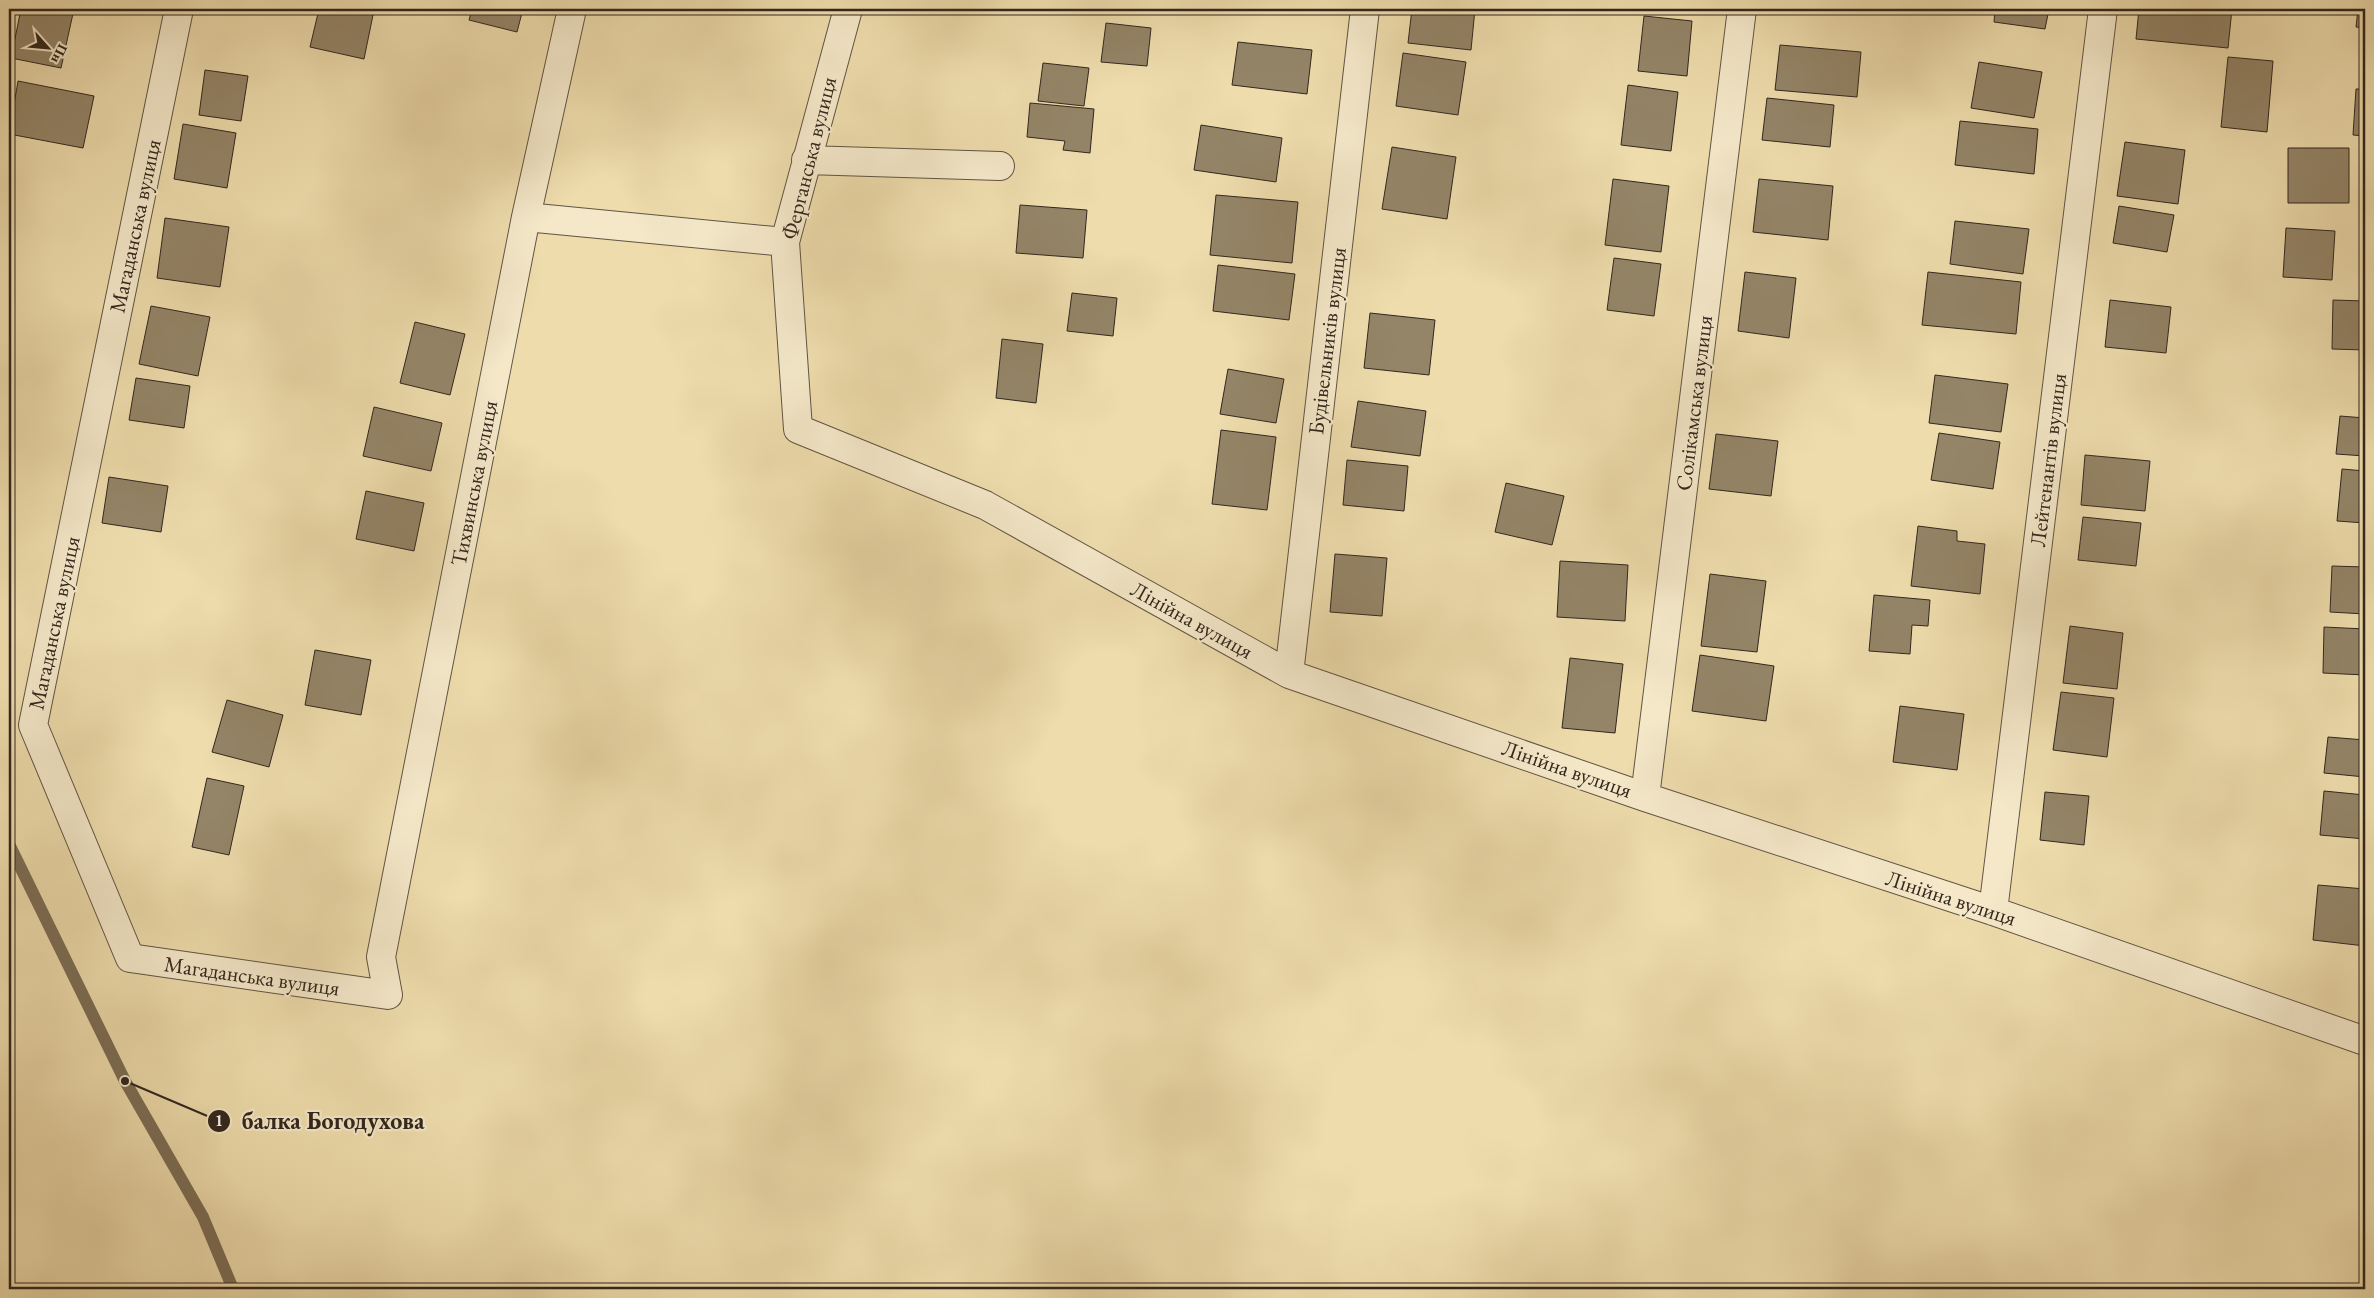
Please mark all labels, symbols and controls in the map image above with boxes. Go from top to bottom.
north arrow [22,22,72,72]
text: Пн [47,41,72,67]
street label: Ферганська вулиця [775,73,843,242]
street label: Магаданська вулиця [102,136,168,316]
street label: Будівельників вулиця [1301,245,1353,436]
street label: Солікамська вулиця [1669,313,1719,492]
street label: Лейтенантів вулиця [2023,371,2073,548]
street label: Тихвинська вулиця [444,398,504,568]
street label: Магаданська вулиця [21,533,87,713]
street label: Лінійна вулиця [1126,574,1258,666]
street label: Лінійна вулиця [1498,733,1636,805]
street label: Лінійна вулиця [1882,863,2020,933]
street label: Магаданська вулиця [162,949,342,1003]
callout: балка Богодухова [206,1101,434,1140]
text: балка Богодухова [242,1105,425,1137]
text: 1 [215,1111,223,1130]

